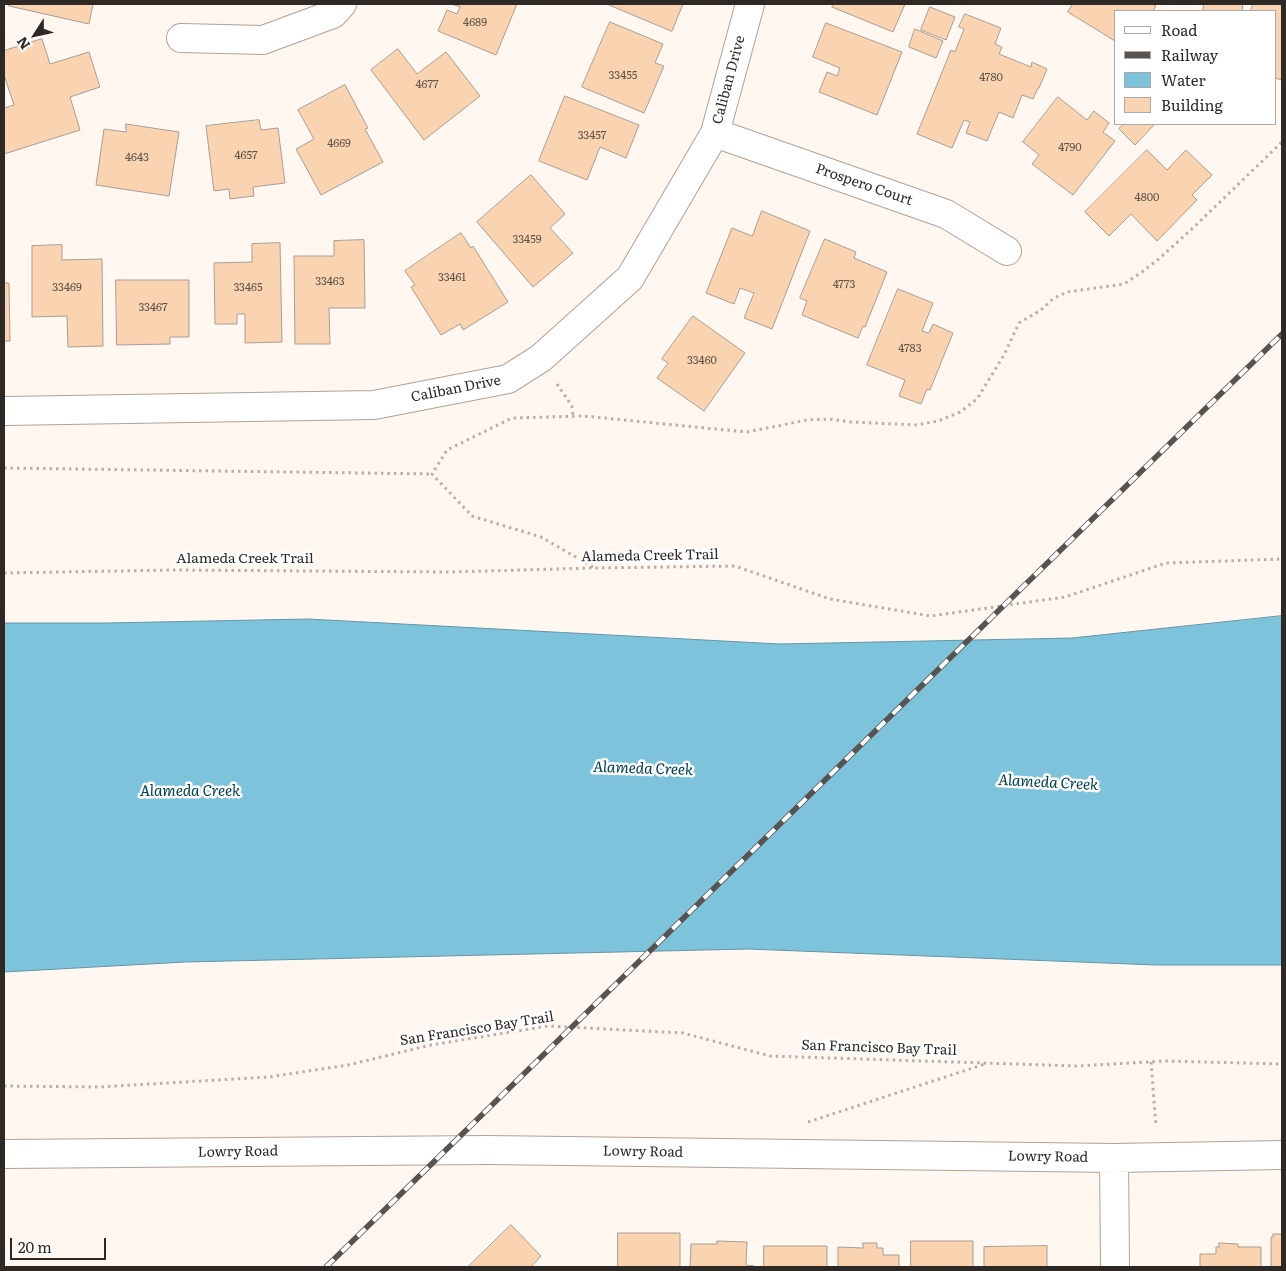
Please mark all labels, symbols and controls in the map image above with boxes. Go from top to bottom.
north arrow [10,10,60,60]
legend [1114,10,1276,125]
house number: 4689 [463,16,487,30]
text: Road [1161,18,1197,41]
text: N [11,33,34,54]
street label: Caliban Drive [709,34,749,126]
text: Railway [1161,43,1218,66]
text: Water [1161,68,1206,91]
house number: 33455 [609,69,637,83]
house number: 4780 [979,71,1003,85]
house number: 4677 [415,78,439,92]
text: Building [1161,93,1223,116]
house number: 33457 [578,129,606,143]
house number: 4669 [327,137,351,151]
house number: 4790 [1058,141,1082,155]
house number: 4657 [234,149,258,163]
house number: 4643 [125,151,149,165]
street label: Prospero Court [813,161,915,209]
house number: 4800 [1135,191,1159,205]
house number: 33459 [513,233,541,247]
house number: 33461 [438,271,466,285]
house number: 33463 [315,275,345,289]
house number: 4773 [833,278,855,292]
house number: 33469 [52,281,82,295]
house number: 33465 [233,281,263,295]
house number: 33467 [138,301,168,315]
house number: 4783 [898,342,922,356]
house number: 33460 [687,354,717,368]
street label: Caliban Drive [410,372,502,406]
street label: Alameda Creek Trail [581,546,719,566]
street label: Alameda Creek Trail [176,551,314,567]
water label: Alameda Creek [593,758,693,780]
water label: Alameda Creek [997,771,1099,795]
water label: Alameda Creek [140,783,240,801]
street label: San Francisco Bay Trail [399,1009,555,1049]
street label: San Francisco Bay Trail [801,1037,957,1059]
street label: Lowry Road [198,1143,278,1161]
street label: Lowry Road [603,1143,683,1161]
street label: Lowry Road [1008,1148,1088,1166]
scale bar [12,1228,109,1260]
text: 20 m [18,1235,52,1258]

